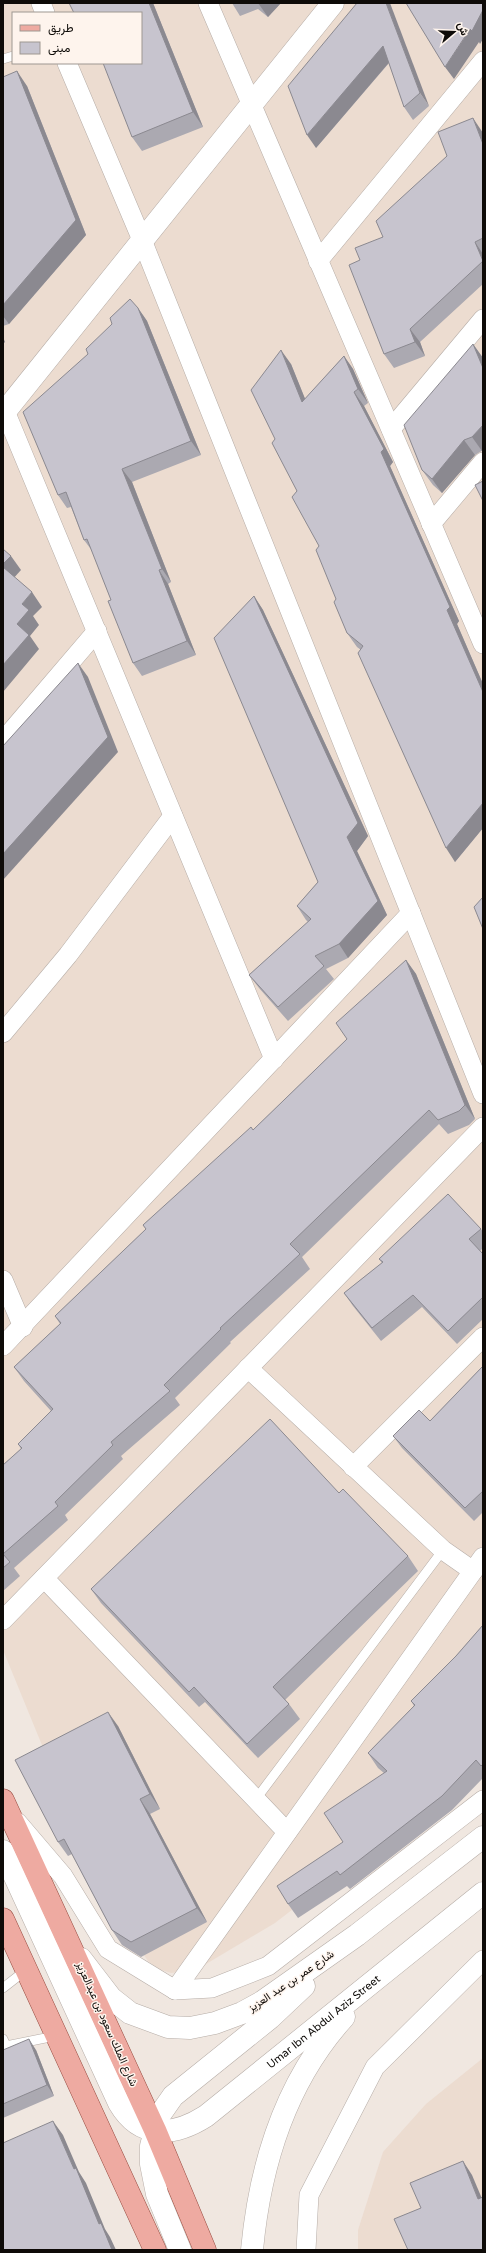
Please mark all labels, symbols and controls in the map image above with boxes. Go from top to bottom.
legend [12,12,142,64]
north arrow [434,12,474,52]
text: طريق [48,21,74,36]
text: ش [455,21,471,37]
text: مبنى [48,41,70,56]
street label: شارع عمر بن عبد العزيز [245,1947,337,2016]
street label: شارع الملك سعود بن عبدالعزيز [72,1959,141,2089]
street label: Umar Ibn Abdul Aziz Street [264,1972,383,2071]

